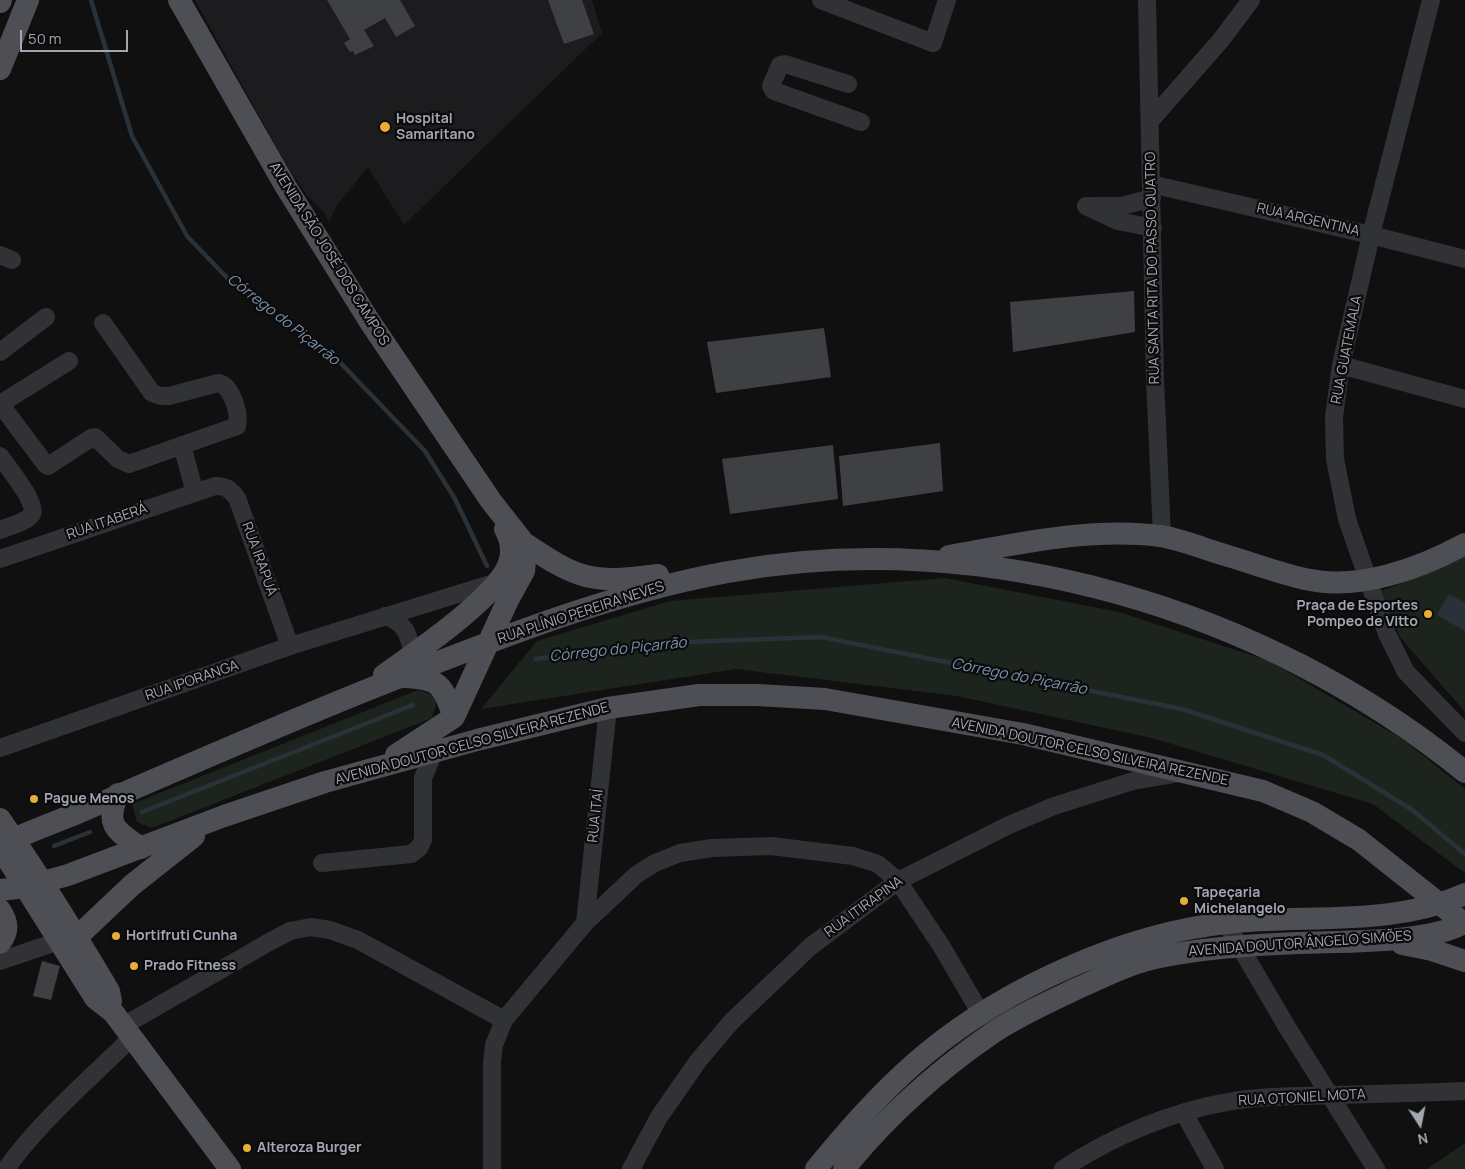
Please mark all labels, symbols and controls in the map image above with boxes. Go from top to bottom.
scale bar [22,20,130,52]
text: 50 m [28,28,62,49]
place label: Hospital Samaritano [396,111,475,144]
marker: Hospital Samaritano [378,120,392,134]
street label: RUA SANTA RITA DO PASSO QUATRO [1143,152,1163,384]
street label: AVENIDA SÃO JOSÉ DOS CAMPOS [266,159,392,349]
street label: RUA ARGENTINA [1255,200,1361,240]
water label: Córrego do Piçarrão [223,271,343,369]
street label: RUA GUATEMALA [1328,294,1366,406]
street label: RUA ITABERÁ [64,500,150,544]
street label: RUA IRAPUÁ [238,520,280,598]
street label: RUA PLÍNIO PEREIRA NEVES [496,578,666,648]
place label: Praça de Esportes Pompeo de Vitto [1297,598,1418,630]
marker: Praça de Esportes Pompeo de Vitto [1422,608,1434,620]
water label: Córrego do Piçarrão [549,634,687,666]
water label: Córrego do Piçarrão [950,655,1088,699]
street label: RUA IPORANGA [143,657,241,705]
street label: AVENIDA DOUTOR CELSO SILVEIRA REZENDE [333,699,611,789]
street label: AVENIDA DOUTOR CELSO SILVEIRA REZENDE [950,714,1230,790]
street label: RUA ITAÍ [585,789,607,843]
place label: Pague Menos [44,791,134,807]
marker: Pague Menos [28,793,40,805]
street label: RUA ITIRAPINA [822,873,906,941]
place label: Tapeçaria Michelangelo [1194,885,1286,918]
marker: Tapeçaria Michelangelo [1178,895,1190,907]
place label: Hortifruti Cunha [126,928,237,944]
street label: AVENIDA DOUTOR ÂNGELO SIMÕES [1188,928,1412,960]
marker: Hortifruti Cunha [110,930,122,942]
place label: Prado Fitness [144,958,236,974]
marker: Prado Fitness [128,960,140,972]
street label: RUA OTONIEL MOTA [1238,1086,1366,1110]
north arrow [1395,1099,1445,1149]
text: N [1416,1129,1430,1150]
place label: Alteroza Burger [257,1140,362,1156]
marker: Alteroza Burger [241,1142,253,1154]

